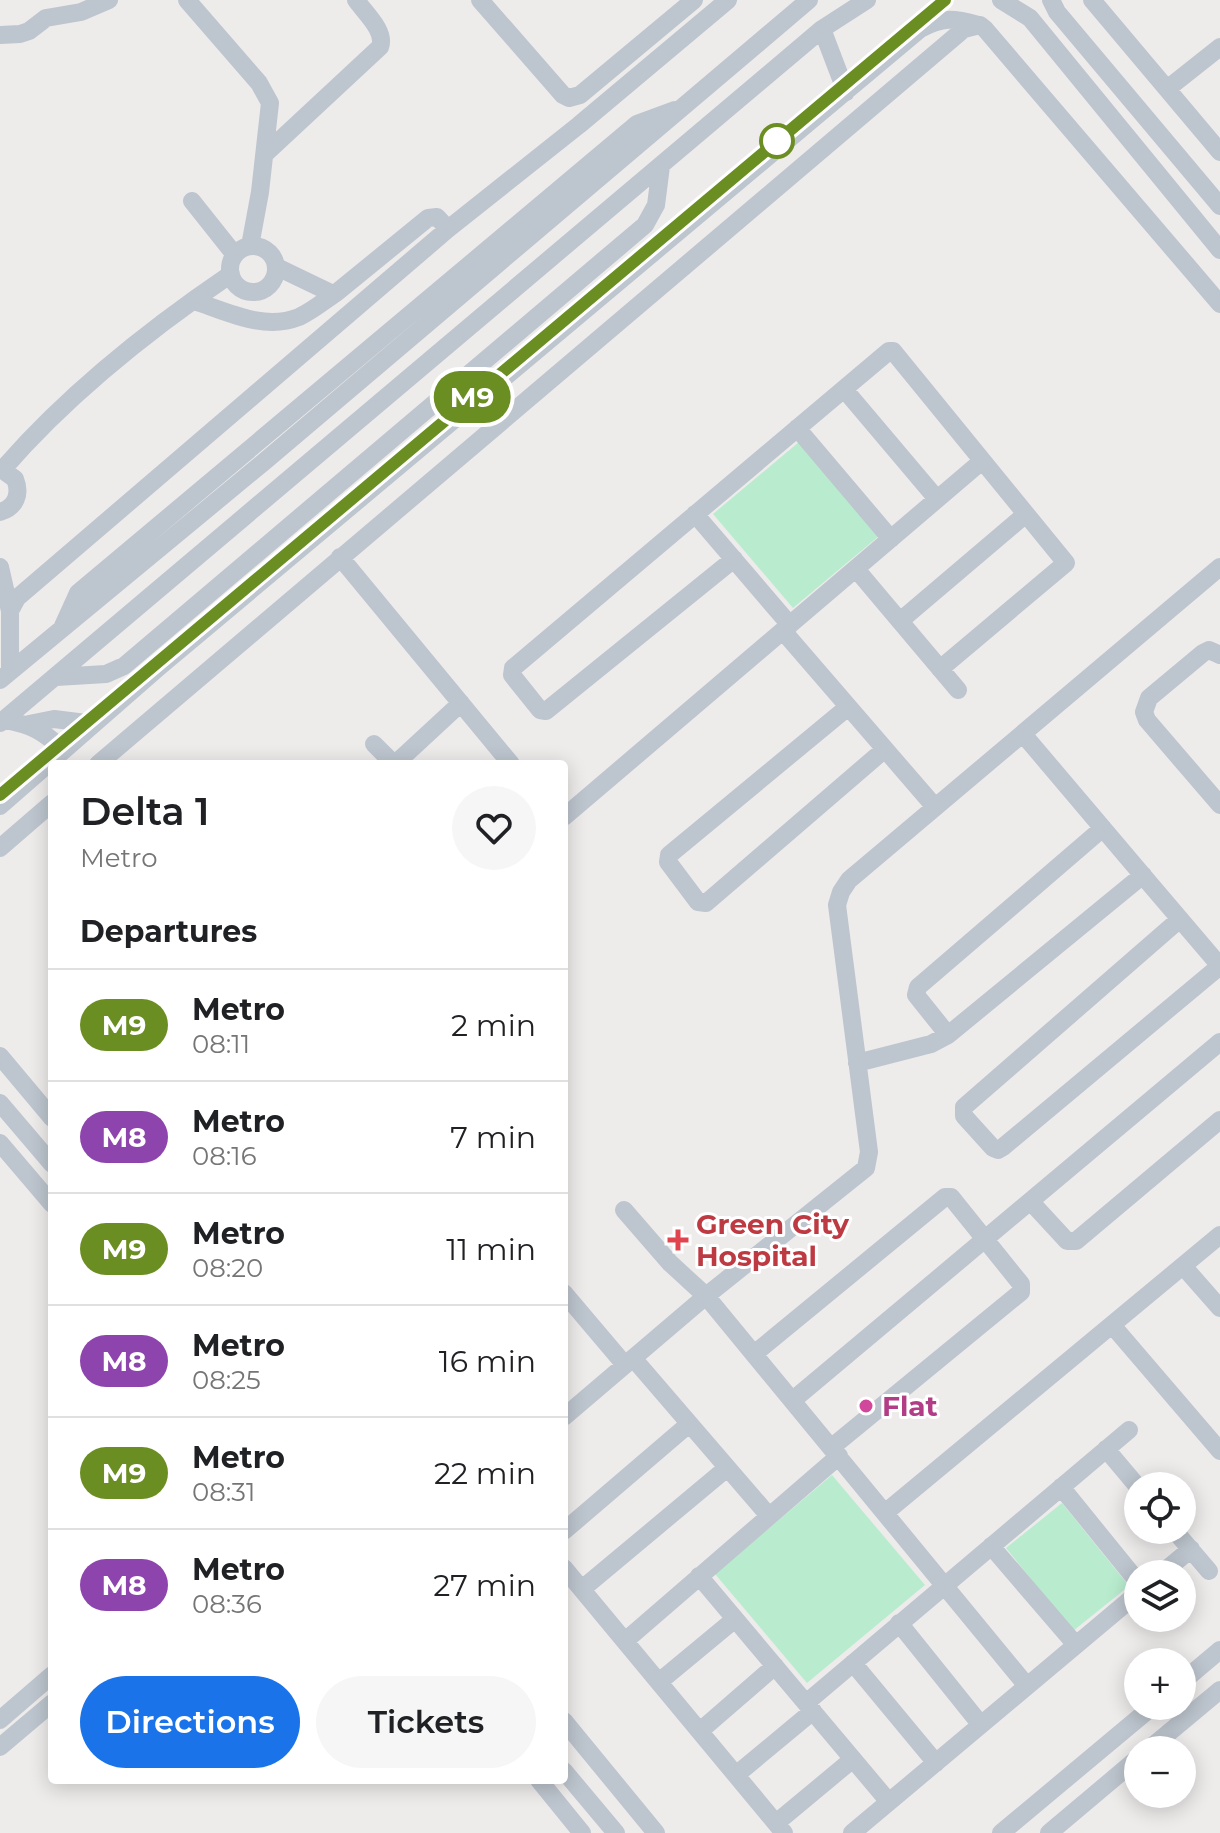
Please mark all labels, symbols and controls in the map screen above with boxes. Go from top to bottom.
unlabelled marker [760,124,794,158]
line badge: M9 [436,371,508,423]
text: M9 [450,380,494,414]
button: heart [452,786,536,870]
text: Delta 1 [80,788,209,835]
text: Metro [80,842,158,874]
text: Departures [80,913,257,950]
text: Metro [192,991,285,1028]
text: 2 min [451,1007,536,1044]
text: M9 [102,1008,146,1042]
text: 08:11 [192,1028,250,1060]
text: Metro [192,1103,285,1140]
text: 7 min [450,1119,536,1156]
text: M8 [101,1120,147,1154]
text: 08:16 [192,1140,257,1172]
place label: Green City Hospital [696,1207,849,1273]
text: Metro [192,1215,285,1252]
marker: Green City Hospital [667,1229,689,1251]
text: 11 min [446,1231,536,1268]
text: M9 [102,1232,146,1266]
text: 08:20 [192,1252,263,1284]
text: Metro [192,1327,285,1364]
text: 16 min [439,1343,536,1380]
text: M8 [101,1344,147,1378]
text: 08:25 [192,1364,261,1396]
place label: Flat [882,1389,938,1423]
marker: Flat [857,1397,875,1415]
text: Metro [192,1439,285,1476]
text: 22 min [434,1455,536,1492]
text: M9 [102,1456,146,1490]
map controls [1124,1472,1196,1808]
button: locate [1124,1472,1196,1544]
text: 08:31 [192,1476,255,1508]
text: Metro [192,1551,285,1588]
button: layers [1124,1560,1196,1632]
text: 27 min [433,1567,536,1604]
text: M8 [101,1568,147,1602]
text: 08:36 [192,1588,262,1620]
button: + [1124,1648,1196,1720]
button: Directions [80,1676,300,1768]
button: Tickets [316,1676,536,1768]
button: − [1124,1736,1196,1808]

